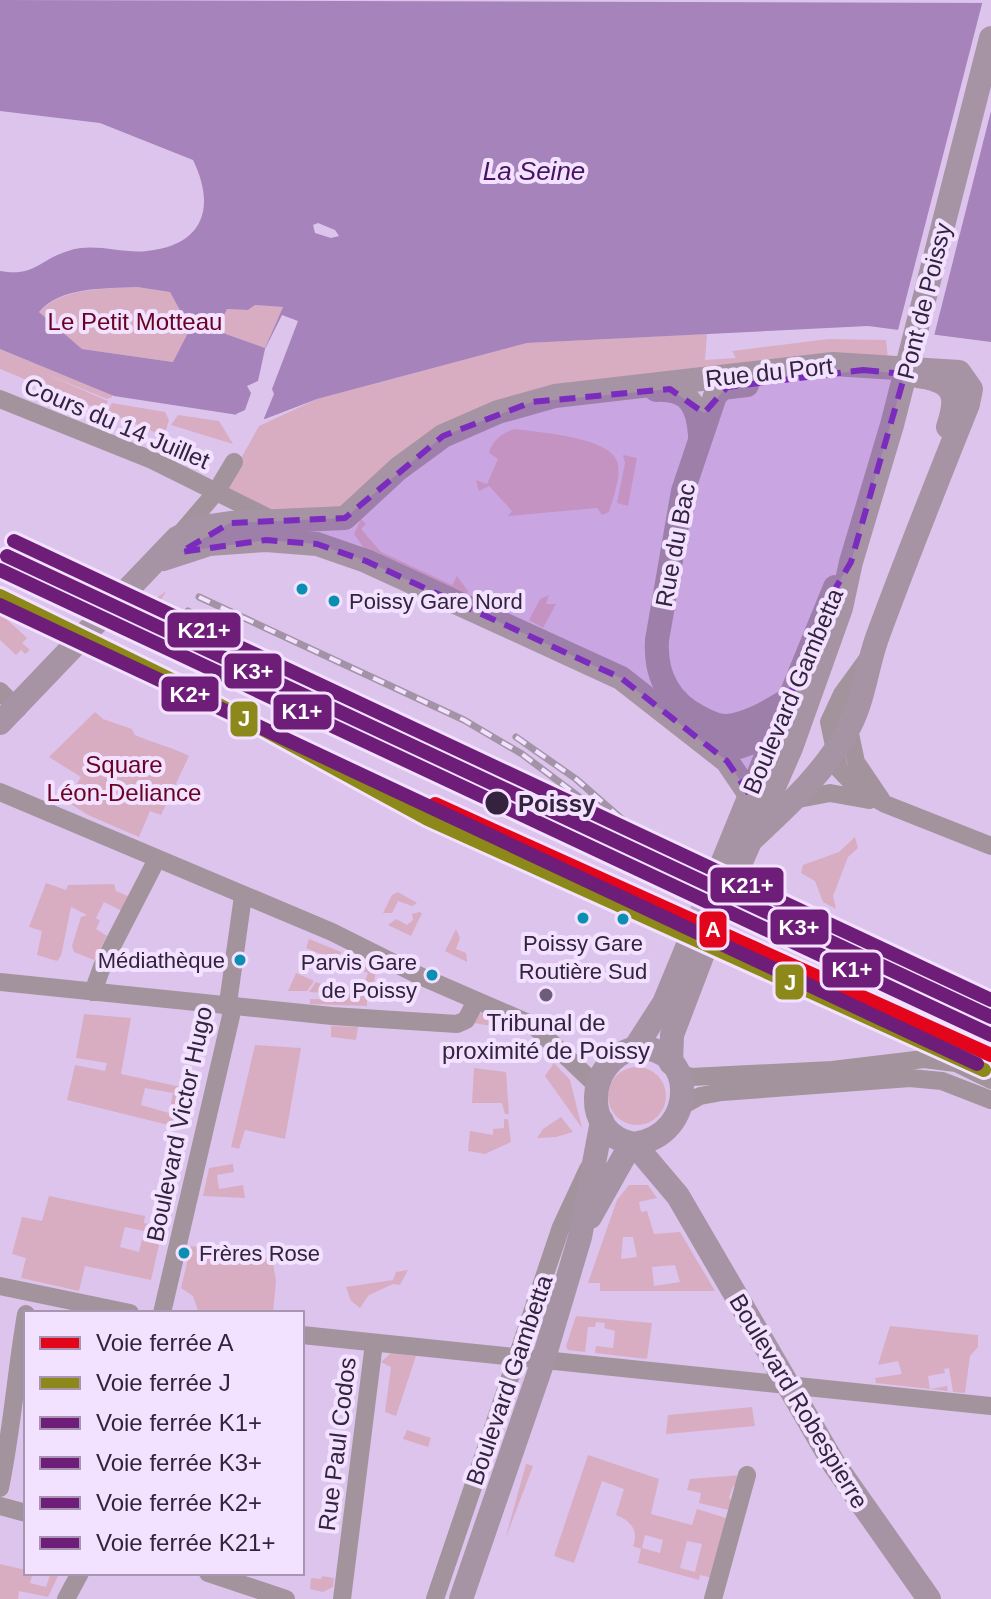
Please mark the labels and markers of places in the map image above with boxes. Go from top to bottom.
unlabelled marker [294,581,310,597]
place label: Poissy Gare Nord [349,589,523,614]
marker: Poissy Gare Nord [326,593,342,609]
marker: Poissy [483,789,511,817]
place label: Poissy [518,790,596,817]
marker: Poissy Gare Routière Sud [575,910,591,926]
unlabelled marker [615,911,631,927]
place label: Poissy Gare Routière Sud [519,931,647,984]
place label: Médiathèque [98,948,225,973]
place label: Parvis Gare de Poissy [301,950,417,1003]
marker: Médiathèque [232,952,248,968]
marker: Parvis Gare de Poissy [424,967,440,983]
marker: Tribunal de proximité de Poissy [537,986,555,1004]
place label: Tribunal de proximité de Poissy [442,1009,650,1064]
place label: Frères Rose [199,1241,320,1266]
marker: Frères Rose [176,1245,192,1261]

